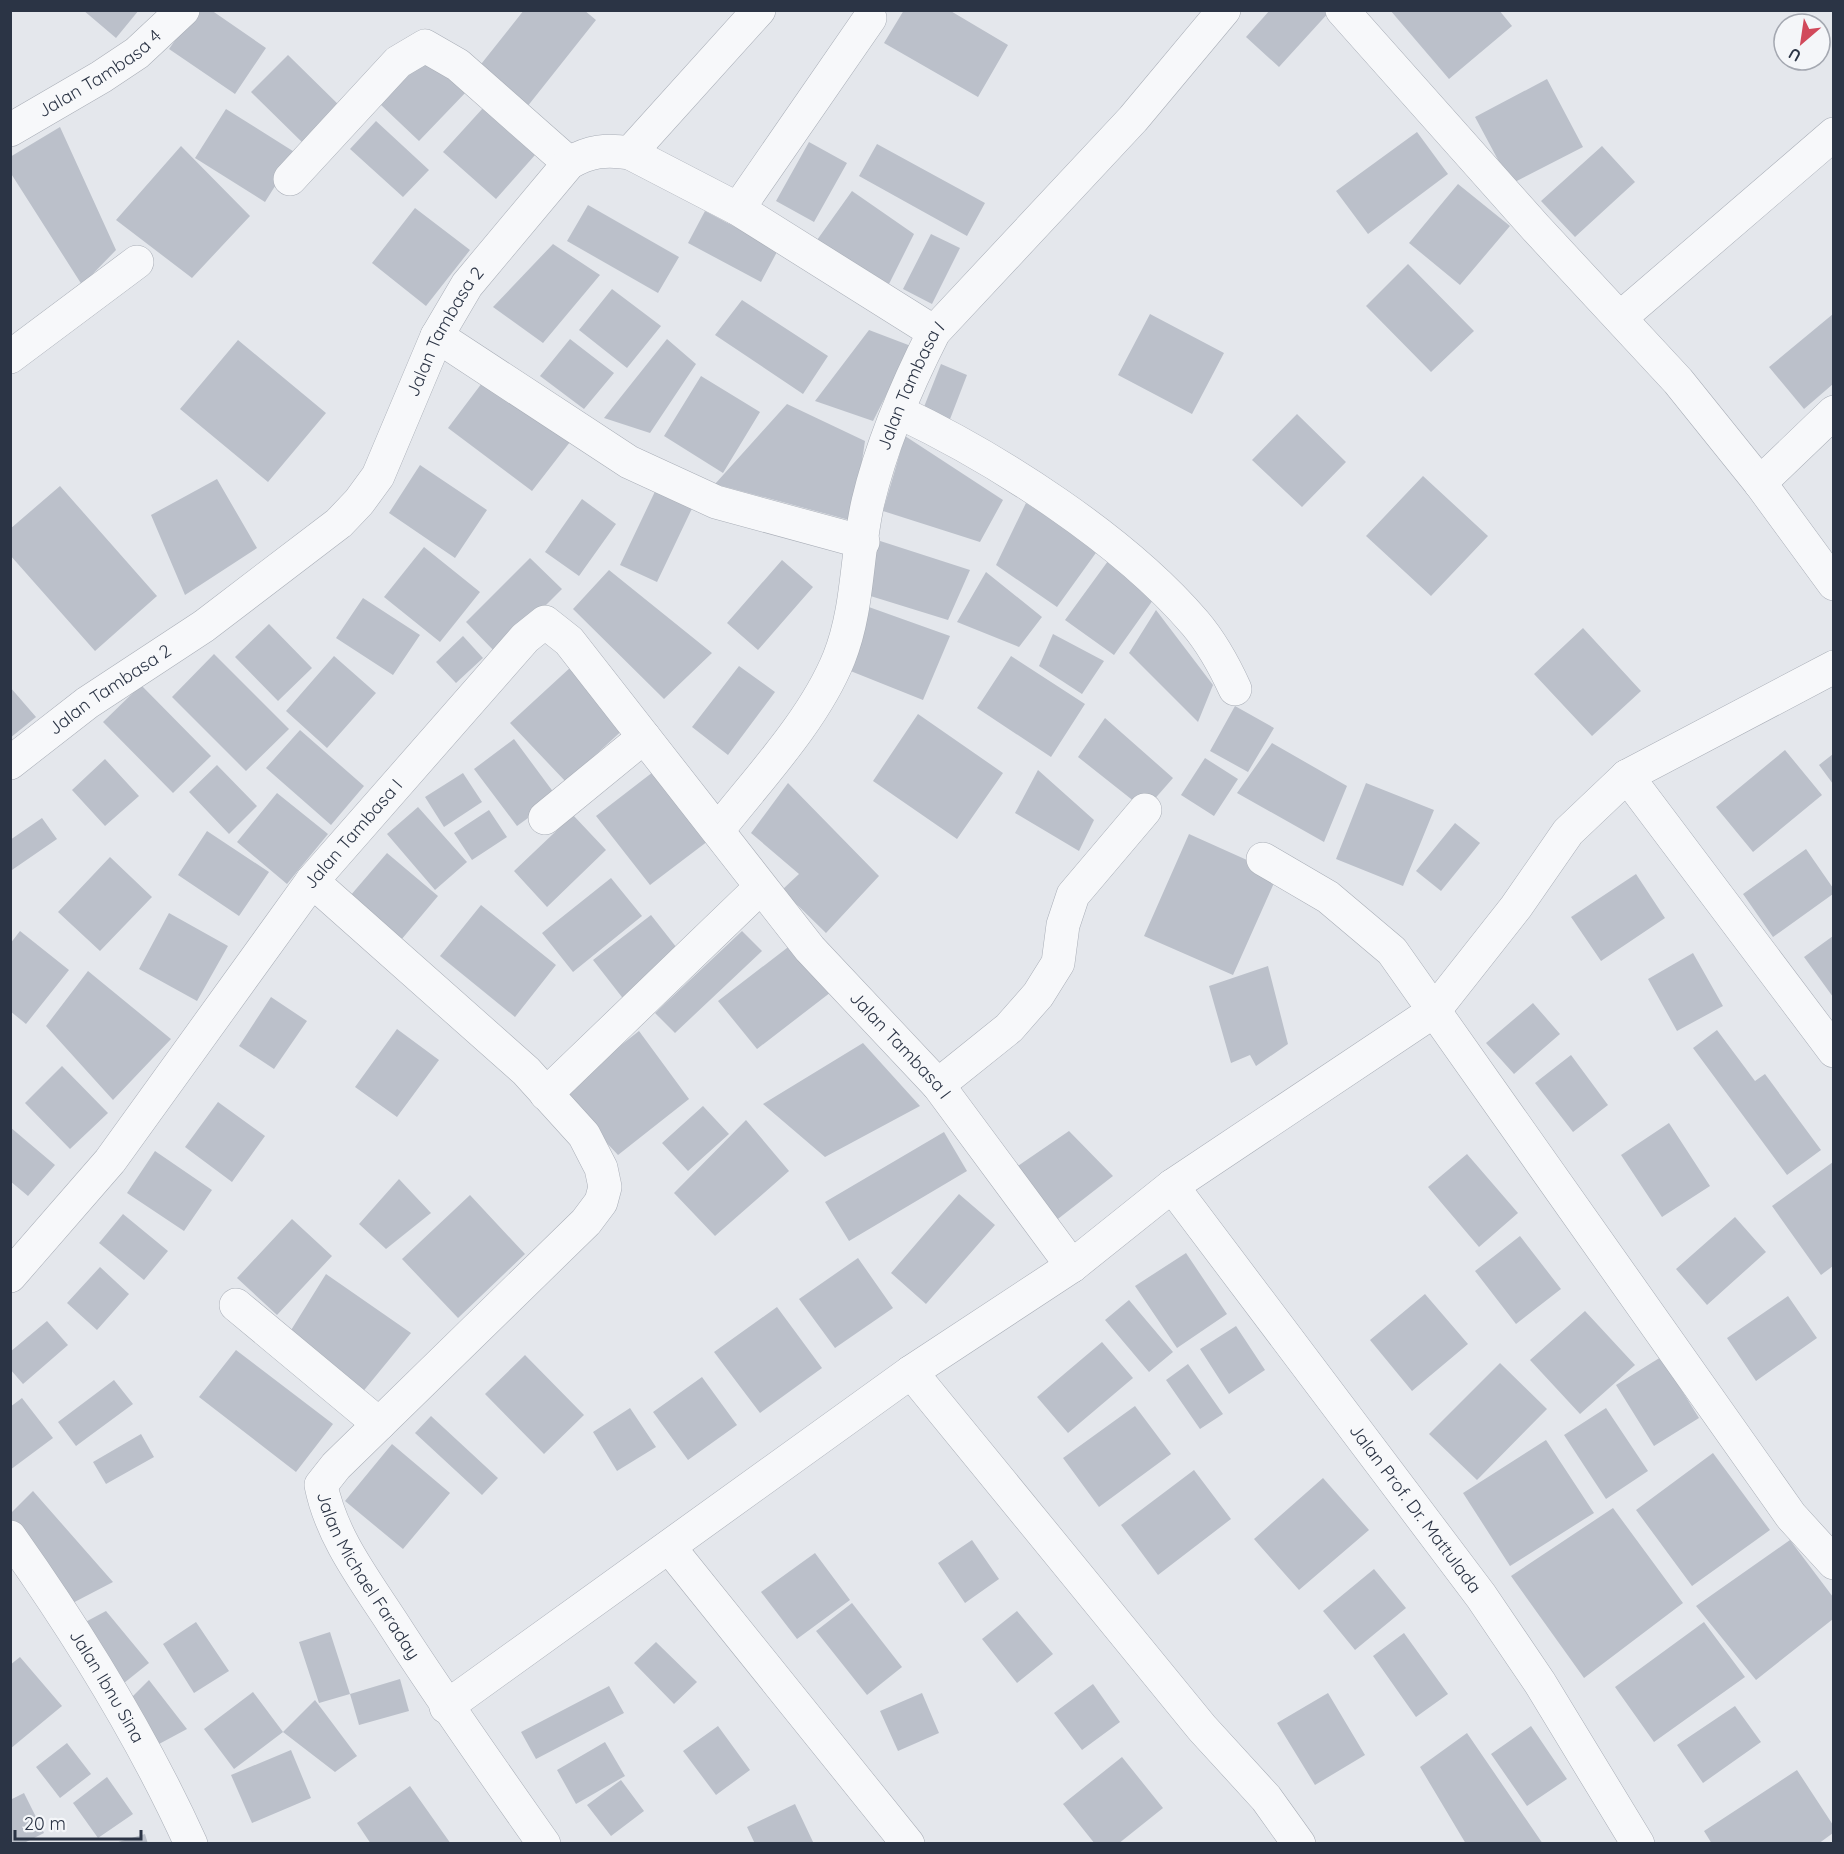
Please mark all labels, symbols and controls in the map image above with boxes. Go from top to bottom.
north arrow [1772,12,1832,72]
street label: Jalan Tambasa 4 [33,24,166,122]
text: U [1785,44,1805,67]
street label: Jalan Tambasa 2 [401,262,489,400]
street label: Jalan Tambasa I [872,316,949,453]
street label: Jalan Tambasa 2 [44,639,175,740]
street label: Jalan Tambasa I [298,774,407,893]
street label: Jalan Tambasa I [845,986,956,1103]
street label: Jalan Prof. Dr. Mattulada [1344,1419,1487,1597]
street label: Jalan Michael Faraday [312,1489,425,1664]
street label: Jalan Ibnu Sina [65,1625,150,1747]
scale bar [15,1803,141,1841]
text: 20 m [24,1812,66,1835]

